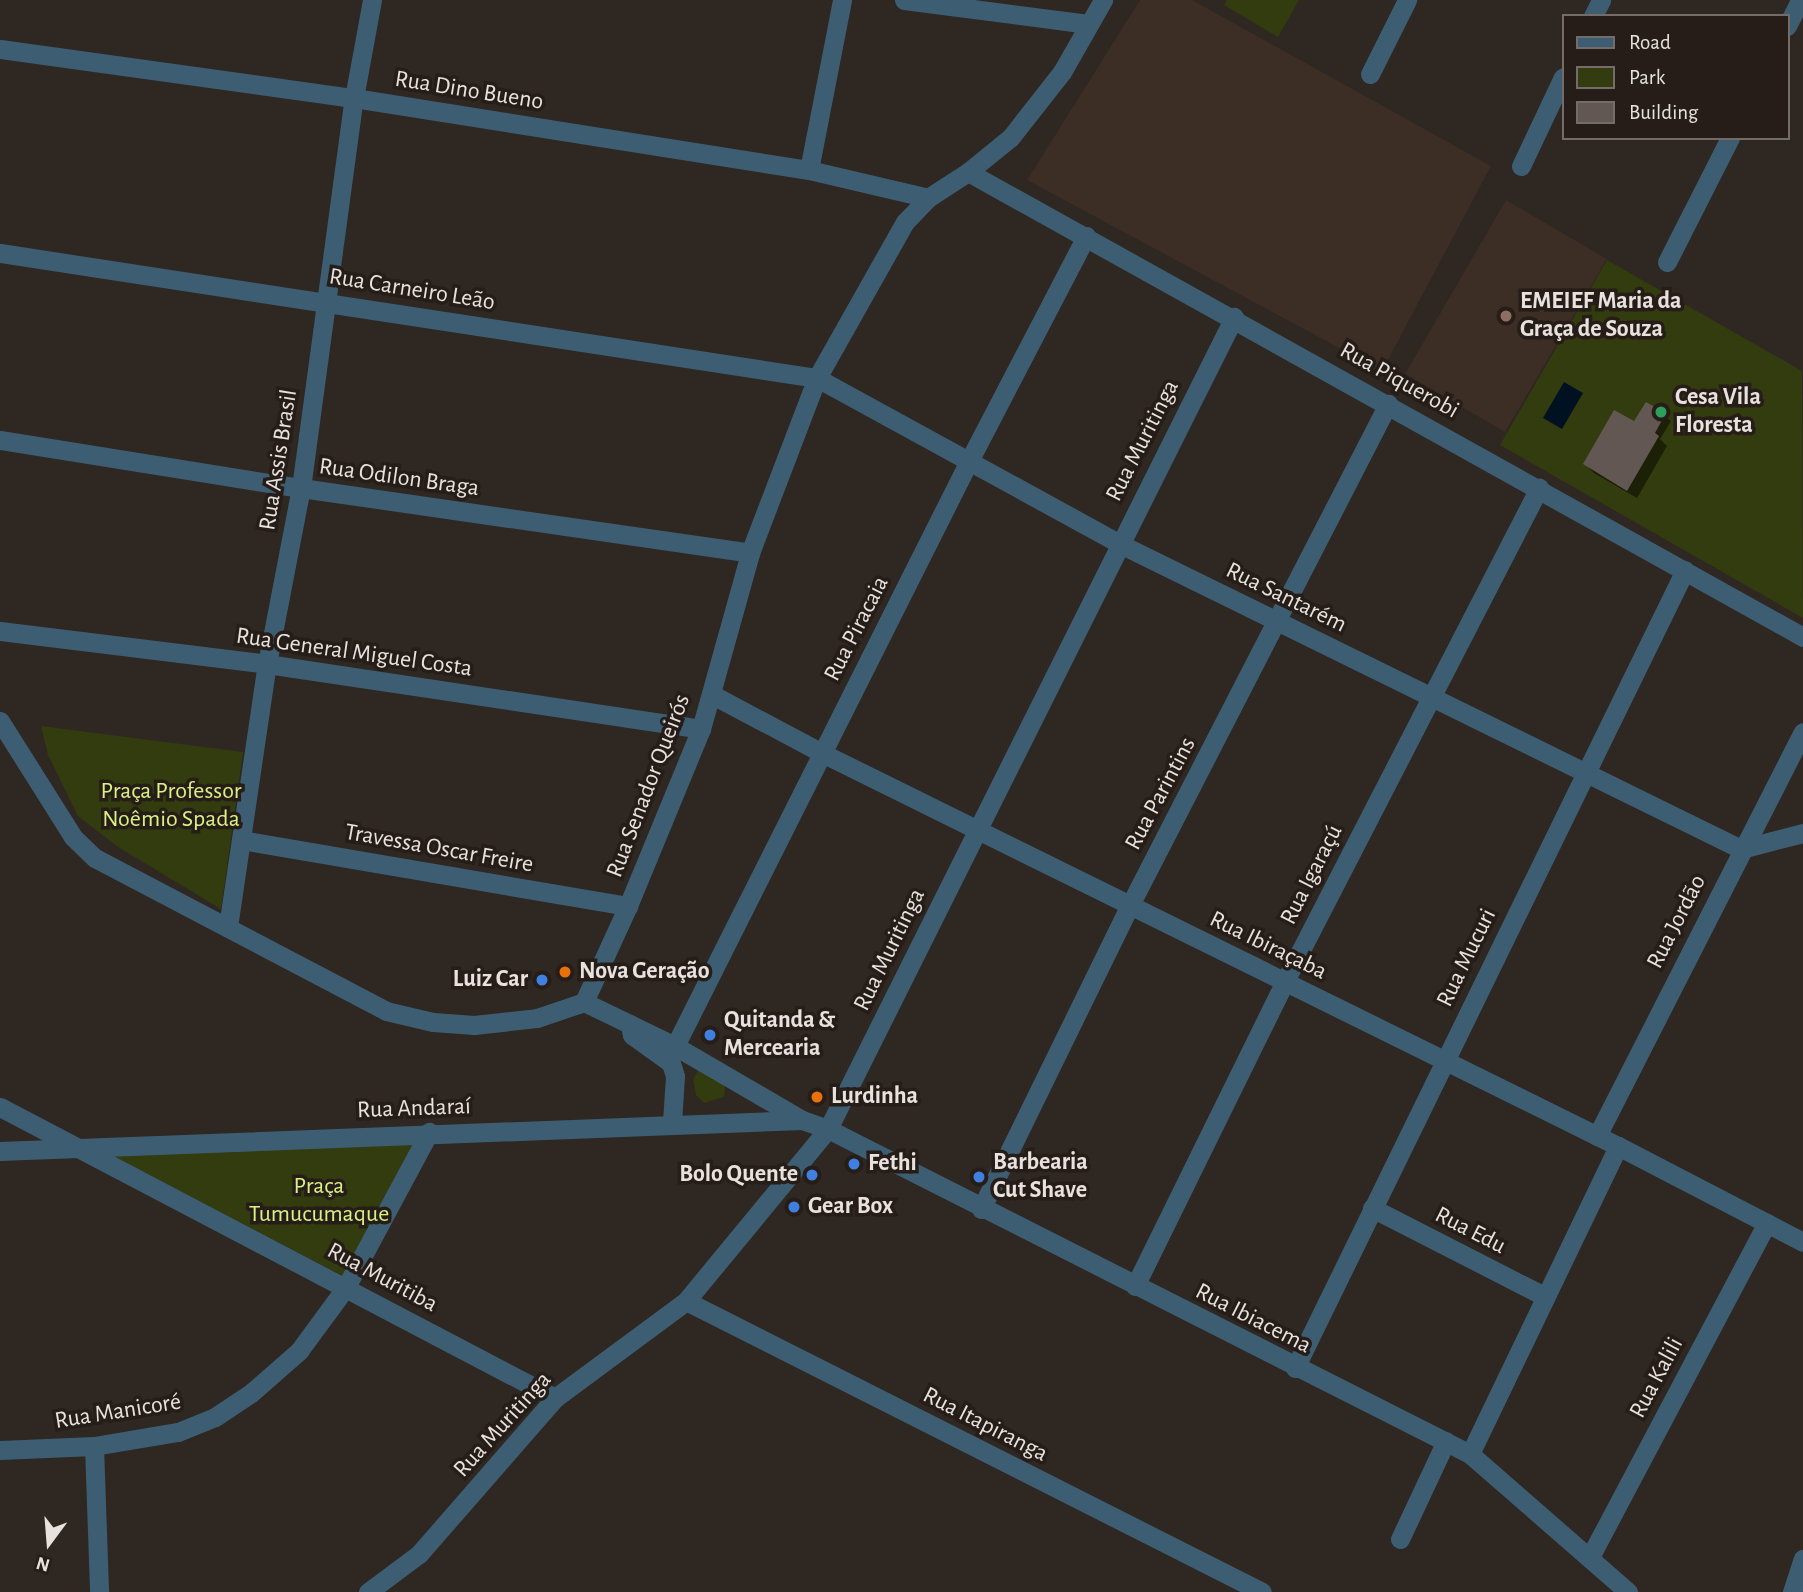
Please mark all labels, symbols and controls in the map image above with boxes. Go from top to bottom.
legend [1562,14,1789,140]
text: Road [1629,32,1671,53]
street label: Rua Dino Bueno [393,65,545,117]
text: Park [1629,67,1665,88]
text: Building [1629,102,1698,123]
street label: Rua Carneiro Leão [327,263,497,317]
place label: EMEIEF Maria da Graça de Souza [1520,288,1682,344]
marker: EMEIEF Maria da Graça de Souza [1498,308,1514,324]
street label: Rua Piquerobi [1334,337,1464,425]
street label: Rua Muritinga [1100,375,1186,507]
place label: Cesa Vila Floresta [1675,384,1761,440]
street label: Rua Assis Brasil [254,387,304,533]
marker: Cesa Vila Floresta [1653,404,1669,420]
street label: Rua Odilon Braga [317,453,481,503]
street label: Rua Santarém [1221,556,1351,640]
street label: Rua Piracaia [818,572,896,686]
street label: Rua General Miguel Costa [234,622,474,684]
street label: Rua Senador Queirós [601,690,697,882]
street label: Rua Parintins [1119,733,1203,855]
park label: Praça Professor Noêmio Spada [101,778,241,834]
street label: Travessa Oscar Freire [343,818,535,880]
street label: Rua Igaraçú [1275,820,1349,930]
street label: Rua Jordão [1641,870,1713,974]
street label: Rua Muritinga [848,884,932,1016]
street label: Rua Mucuri [1431,904,1503,1012]
street label: Rua Ibiraçaba [1205,905,1331,987]
place label: Nova Geração [579,958,710,986]
marker: Nova Geração [557,964,573,980]
place label: Luiz Car [453,966,528,994]
marker: Luiz Car [534,972,550,988]
place label: Quitanda & Mercearia [724,1007,835,1063]
marker: Quitanda & Mercearia [702,1027,718,1043]
place label: Lurdinha [831,1083,918,1111]
marker: Lurdinha [809,1089,825,1105]
street label: Rua Andaraí [357,1093,471,1125]
place label: Barbearia Cut Shave [993,1149,1088,1205]
place label: Fethi [868,1150,917,1178]
marker: Fethi [846,1156,862,1172]
place label: Bolo Quente [679,1161,798,1189]
marker: Bolo Quente [804,1167,820,1183]
marker: Barbearia Cut Shave [971,1169,987,1185]
park label: Praça Tumucumaque [249,1173,389,1229]
place label: Gear Box [808,1193,893,1221]
marker: Gear Box [786,1199,802,1215]
street label: Rua Edu [1430,1201,1510,1261]
street label: Rua Muritiba [322,1237,442,1319]
street label: Rua Ibiacema [1190,1277,1316,1361]
street label: Rua Kalili [1624,1333,1690,1423]
street label: Rua Muritinga [448,1366,558,1484]
street label: Rua Itapiranga [918,1381,1052,1469]
street label: Rua Manicoré [53,1388,183,1436]
north arrow [14,1508,84,1578]
text: N [34,1553,52,1575]

